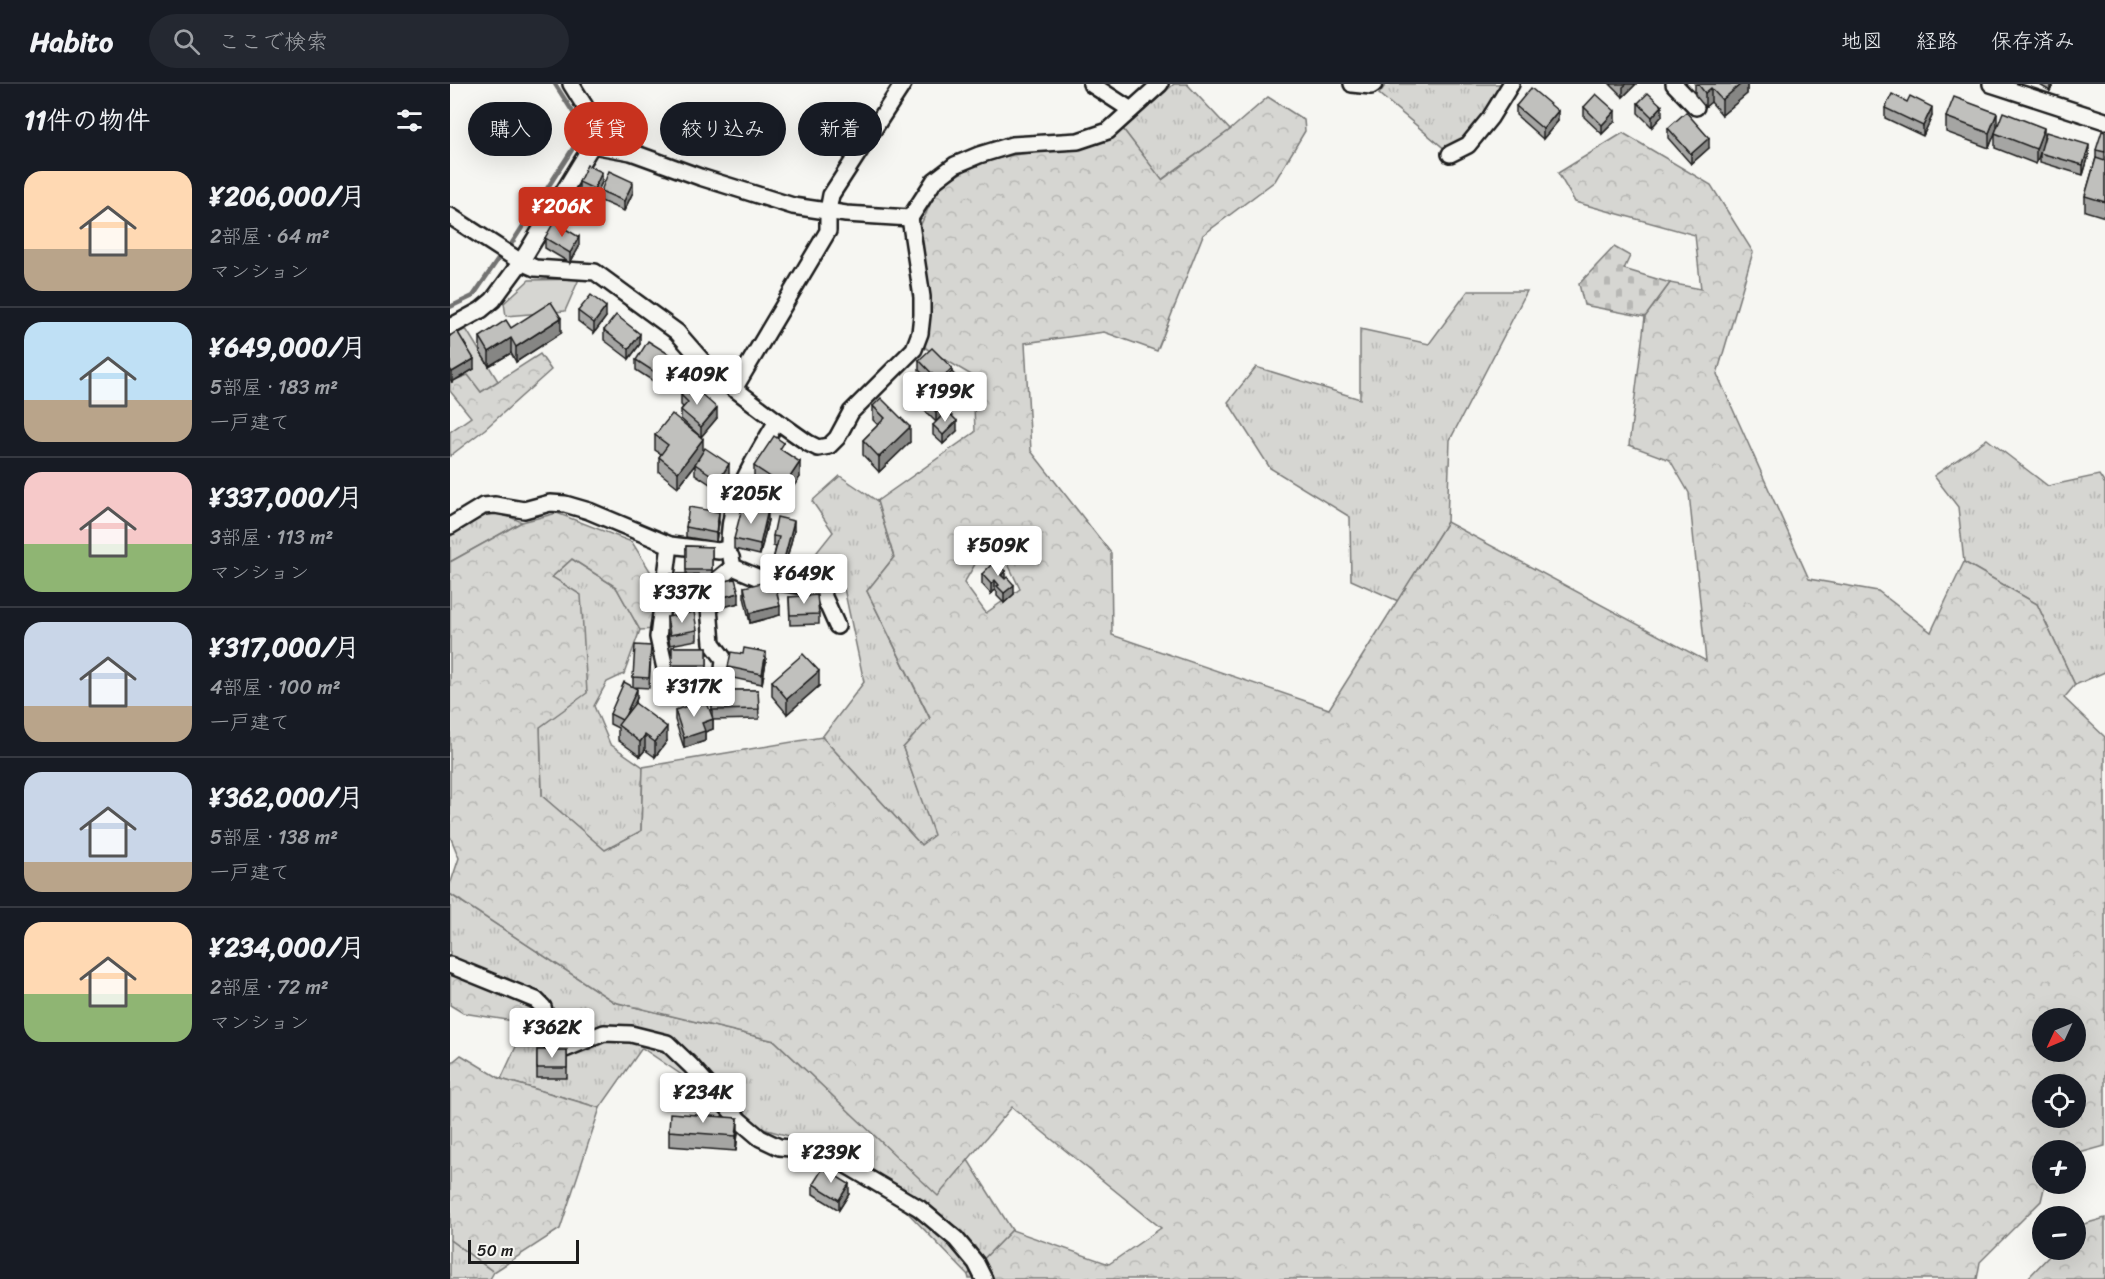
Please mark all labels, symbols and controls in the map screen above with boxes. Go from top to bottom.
search box [149,14,569,68]
text: Habito [30,17,113,66]
text: ここで検索 [218,22,328,61]
text: 地図 [1841,22,1883,60]
text: 経路 [1916,22,1958,60]
text: 保存済み [1991,22,2075,60]
icon: search [170,25,203,58]
text: 11件の物件 [24,97,150,143]
chip: 購入 [468,102,552,156]
chip: 賃貸 [564,102,648,156]
chip: 絞り込み [660,102,786,156]
chip: 新着 [798,102,882,156]
icon: filters [393,104,426,137]
text: ¥206,000/月 [210,173,366,219]
pin: ¥206K [520,187,604,238]
text: ¥206K [533,189,591,224]
icon: home [72,195,144,267]
text: 2部屋 · 64 m² [210,219,330,254]
text: マンション [210,254,309,289]
text: ¥649,000/月 [210,324,367,370]
icon: home [72,346,144,418]
pin: ¥409K [655,355,739,406]
text: ¥409K [667,357,727,392]
text: 5部屋 · 183 m² [210,370,338,405]
pin: ¥199K [903,372,987,423]
text: ¥199K [917,374,973,409]
text: 一戸建て [210,405,290,440]
text: ¥337,000/月 [210,474,363,520]
pin: ¥205K [709,474,793,525]
text: ¥205K [721,476,781,511]
icon: home [72,496,144,568]
text: 3部屋 · 113 m² [210,520,333,555]
pin: ¥509K [956,526,1040,577]
text: ¥509K [968,528,1028,563]
pin: ¥649K [762,554,846,605]
text: マンション [210,555,309,590]
text: ¥649K [774,556,834,591]
pin: ¥337K [640,573,724,624]
text: ¥337K [654,575,710,610]
text: ¥317,000/月 [210,624,360,670]
icon: home [72,646,144,718]
pin: ¥317K [652,667,736,718]
text: ¥317K [667,669,721,704]
text: 4部屋 · 100 m² [210,670,341,705]
text: 一戸建て [210,705,290,740]
text: ¥362,000/月 [210,774,364,820]
icon: home [72,796,144,868]
text: 5部屋 · 138 m² [210,820,338,855]
text: 一戸建て [210,855,290,890]
text: ¥234,000/月 [210,924,365,970]
icon: home [72,946,144,1018]
text: 2部屋 · 72 m² [210,970,329,1005]
text: マンション [210,1005,309,1040]
pin: ¥362K [510,1008,594,1059]
north arrow [2032,1008,2086,1062]
map controls [2032,1008,2086,1260]
text: ¥362K [523,1010,581,1045]
pin: ¥234K [661,1073,745,1124]
button: locate [2032,1074,2086,1128]
text: ¥234K [674,1075,732,1110]
pin: ¥239K [789,1133,873,1184]
text: ¥239K [802,1135,860,1170]
button: + [2032,1140,2086,1194]
button: − [2032,1206,2086,1260]
text: 50 m [477,1236,513,1265]
scale bar [468,1237,579,1264]

